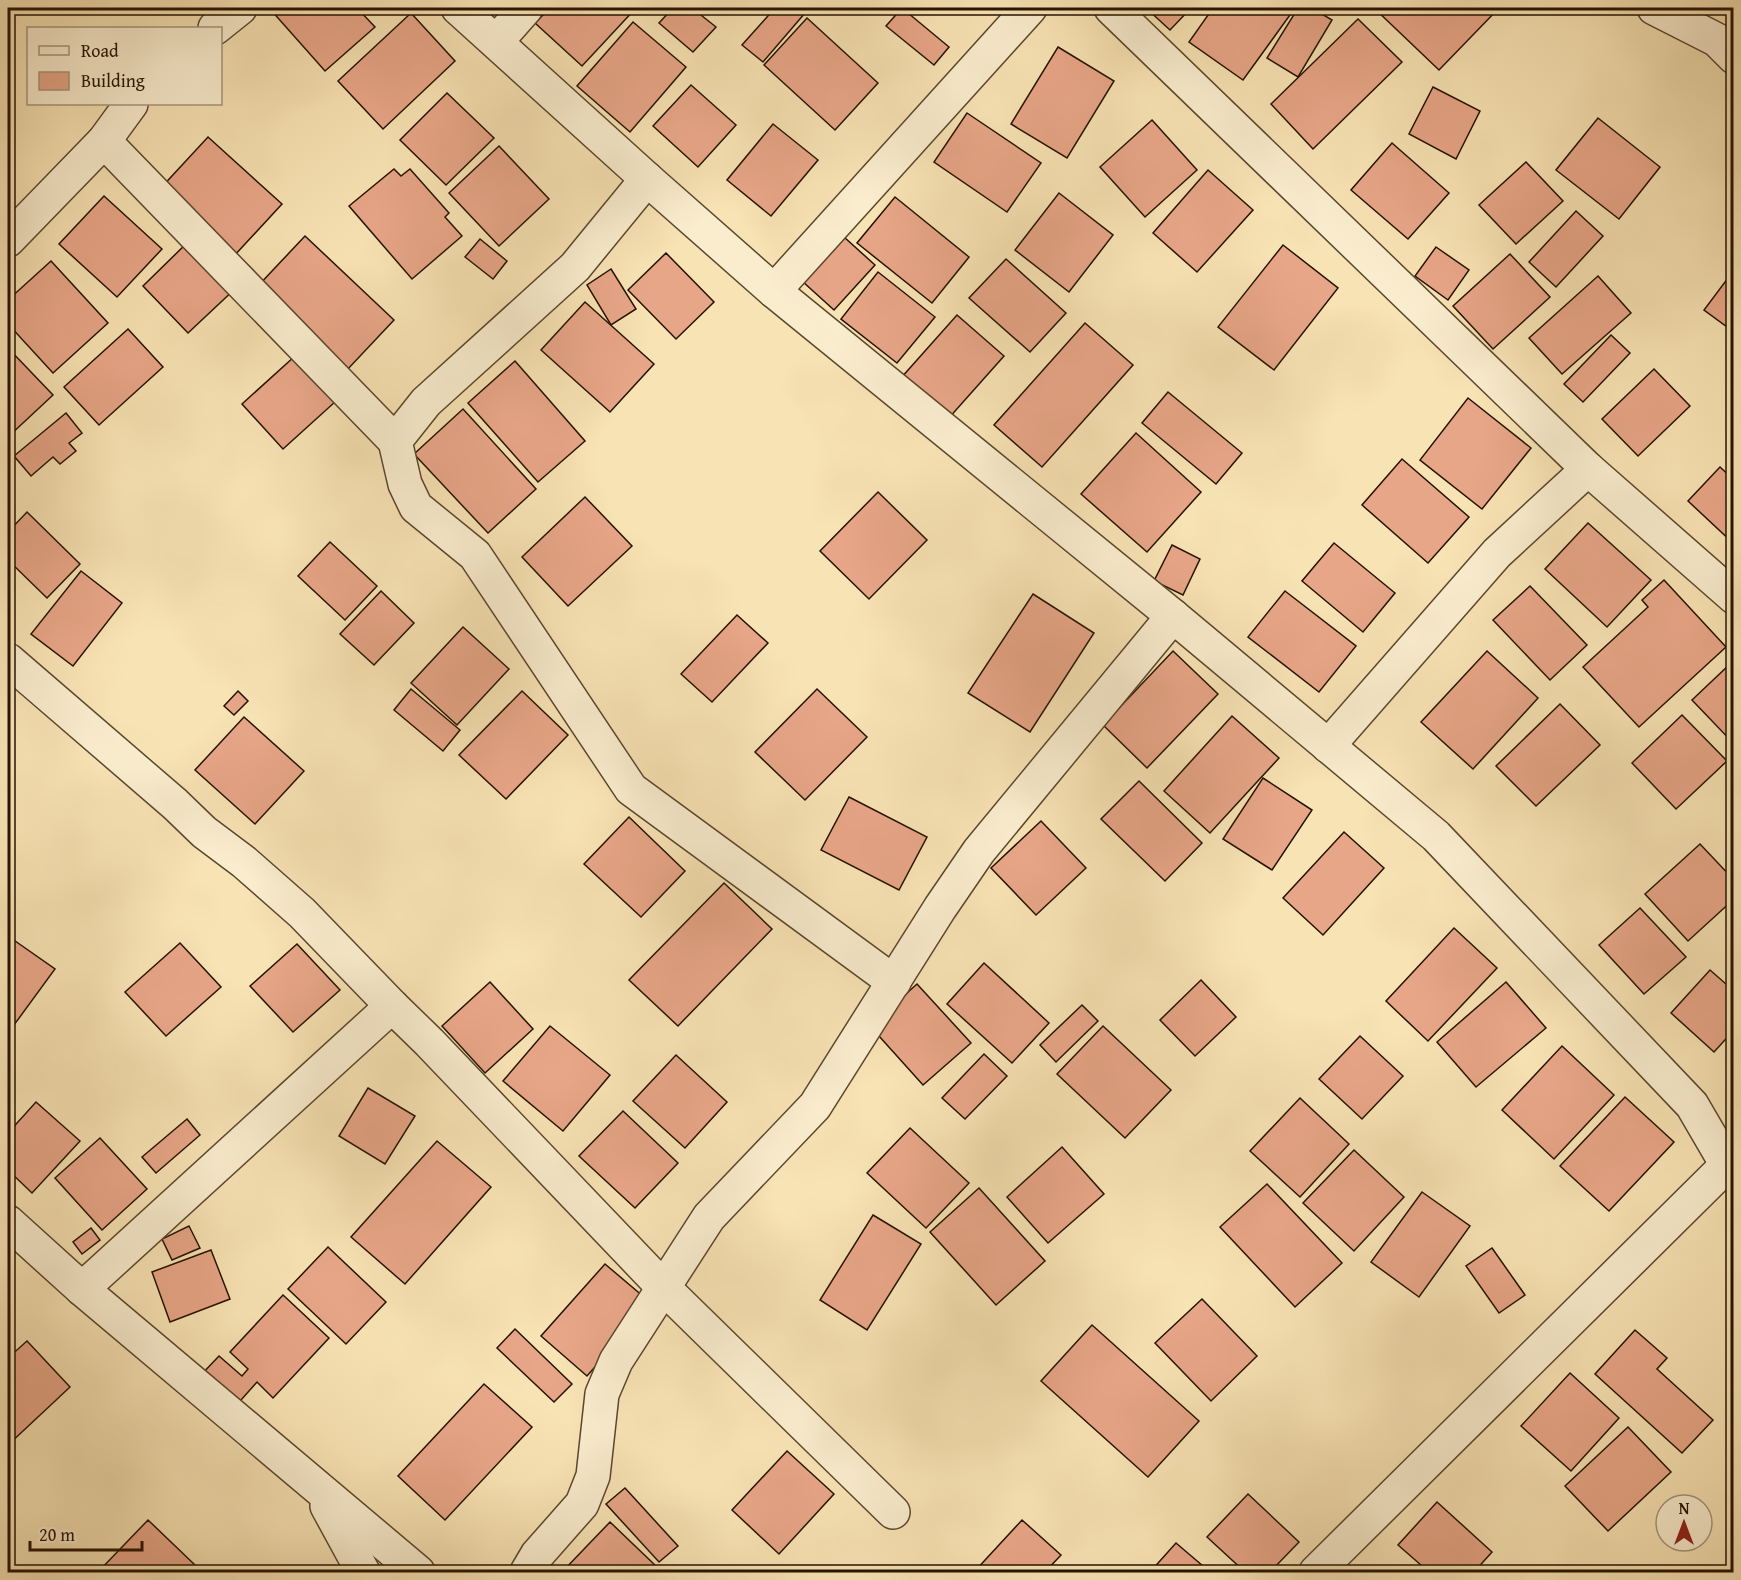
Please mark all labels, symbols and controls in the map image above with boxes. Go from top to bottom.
legend [27,27,222,105]
text: Road [81,37,119,64]
text: Building [81,67,145,94]
north arrow [1654,1493,1714,1553]
text: N [1679,1496,1690,1520]
scale bar [30,1514,142,1552]
text: 20 m [39,1521,75,1548]

